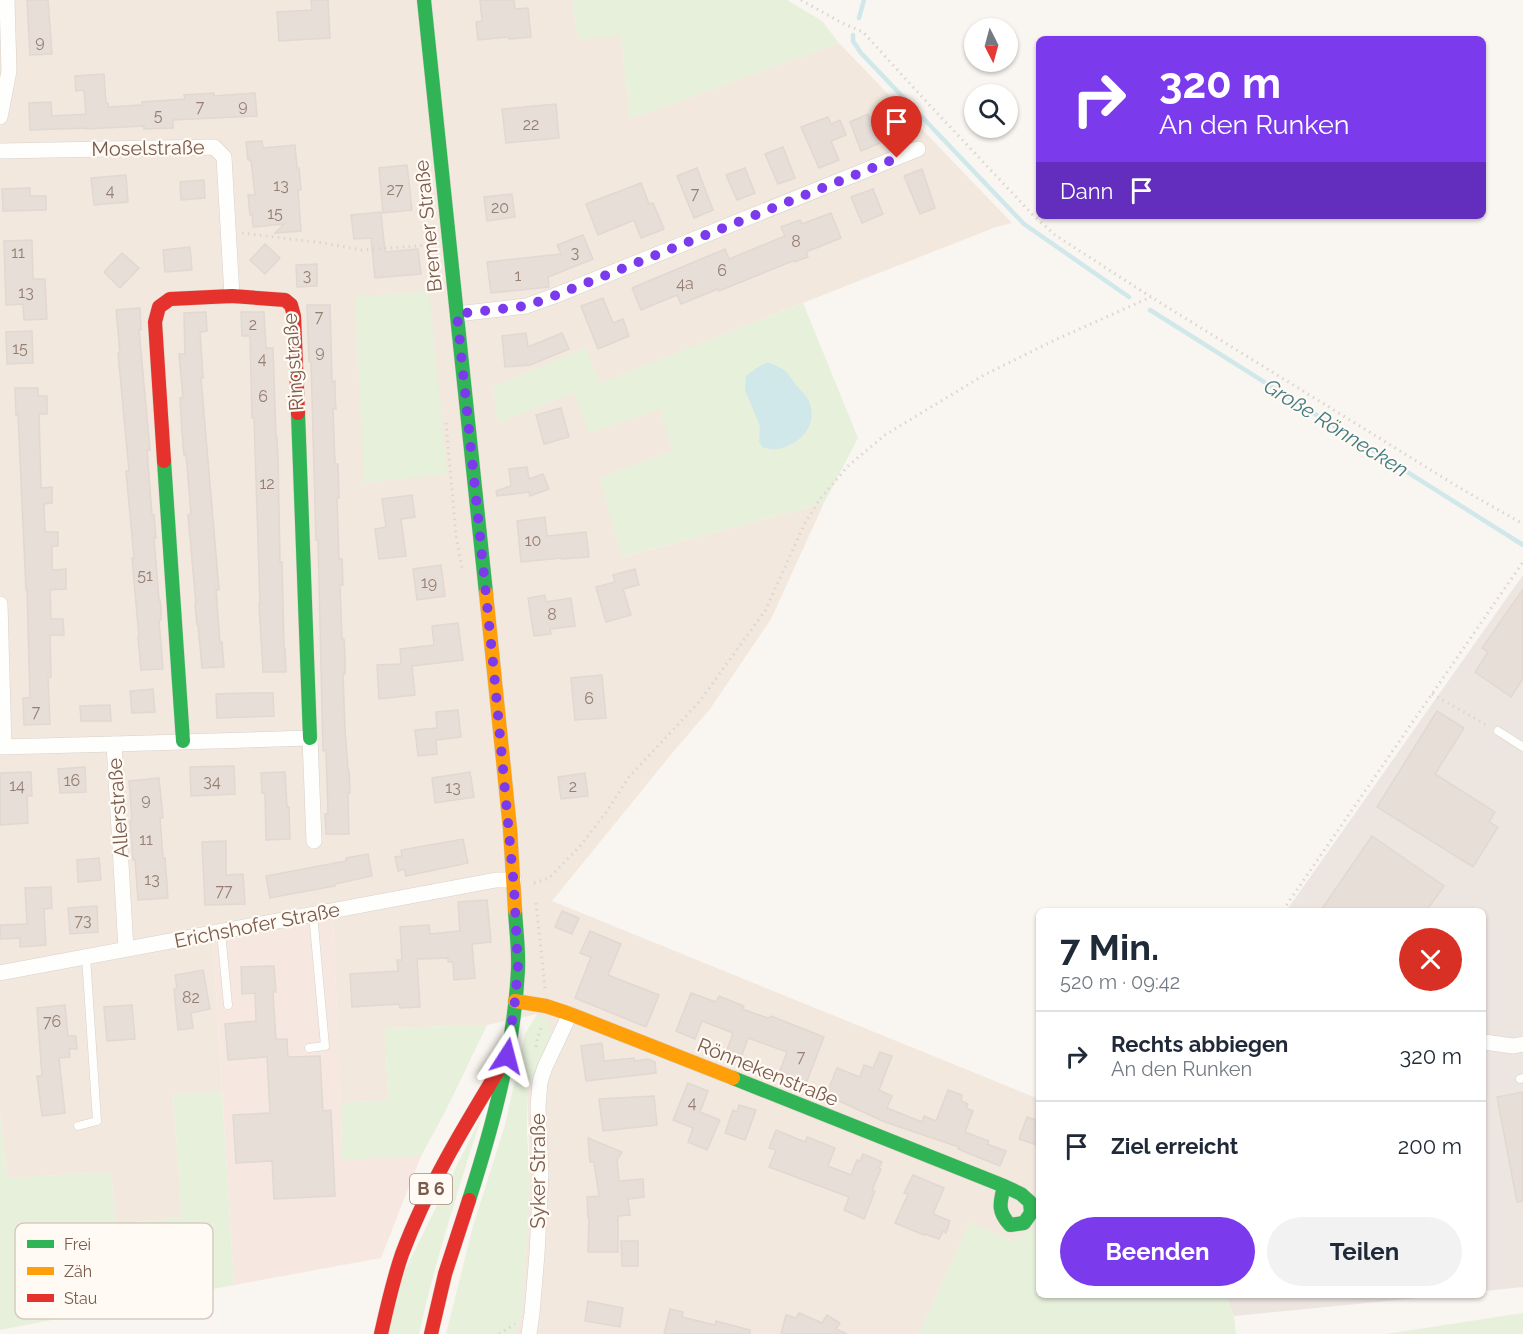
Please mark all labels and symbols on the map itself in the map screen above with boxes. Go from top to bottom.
north arrow [964,18,1018,72]
house number: 9 [35,32,45,51]
house number: 9 [238,96,248,115]
pin [871,96,922,158]
house number: 7 [196,97,205,116]
house number: 5 [154,106,163,125]
house number: 22 [523,115,539,134]
street label: Moselstraße [91,135,205,161]
street label: Bremer Straße [409,158,447,293]
house number: 13 [273,176,289,195]
house number: 27 [387,180,404,199]
house number: 4 [106,181,115,200]
house number: 7 [691,184,700,203]
house number: 20 [491,198,509,217]
house number: 15 [267,204,283,223]
house number: 8 [791,232,801,251]
house number: 11 [11,243,25,262]
house number: 3 [571,243,579,262]
house number: 6 [717,261,727,280]
house number: 3 [303,266,311,285]
house number: 1 [515,266,522,285]
house number: 4a [676,274,694,293]
house number: 13 [18,283,34,302]
house number: 7 [315,307,324,326]
street label: Ringstraße [278,312,308,412]
house number: 2 [249,315,257,334]
house number: 15 [12,339,28,358]
house number: 9 [315,342,325,361]
house number: 4 [258,349,267,368]
water label: Große Rönnecken [1259,373,1413,482]
house number: 6 [258,387,268,406]
house number: 12 [259,474,275,493]
house number: 10 [525,531,541,550]
house number: 51 [137,566,153,585]
house number: 19 [421,573,437,592]
house number: 8 [547,605,557,624]
house number: 6 [584,689,594,708]
house number: 7 [32,702,41,721]
street label: Allerstraße [103,757,133,859]
house number: 16 [64,771,80,790]
house number: 34 [203,772,221,791]
house number: 14 [9,776,25,795]
house number: 2 [569,777,577,796]
house number: 13 [445,778,461,797]
house number: 9 [141,790,151,809]
house number: 11 [139,830,153,849]
house number: 13 [144,870,160,889]
house number: 77 [215,881,233,900]
street label: Erichshofer Straße [172,897,342,953]
house number: 73 [74,911,92,930]
house number: 82 [182,988,200,1007]
house number: 76 [43,1012,61,1031]
position arrow [475,1024,539,1088]
street label: Rönnekenstraße [694,1033,842,1111]
house number: 7 [797,1047,806,1066]
house number: 4 [688,1093,697,1112]
street label: Syker Straße [526,1113,550,1229]
road number: B 6 [410,1174,452,1204]
legend [15,1223,213,1319]
text: Frei [64,1235,91,1254]
text: Zäh [64,1262,92,1281]
text: Stau [64,1289,97,1308]

